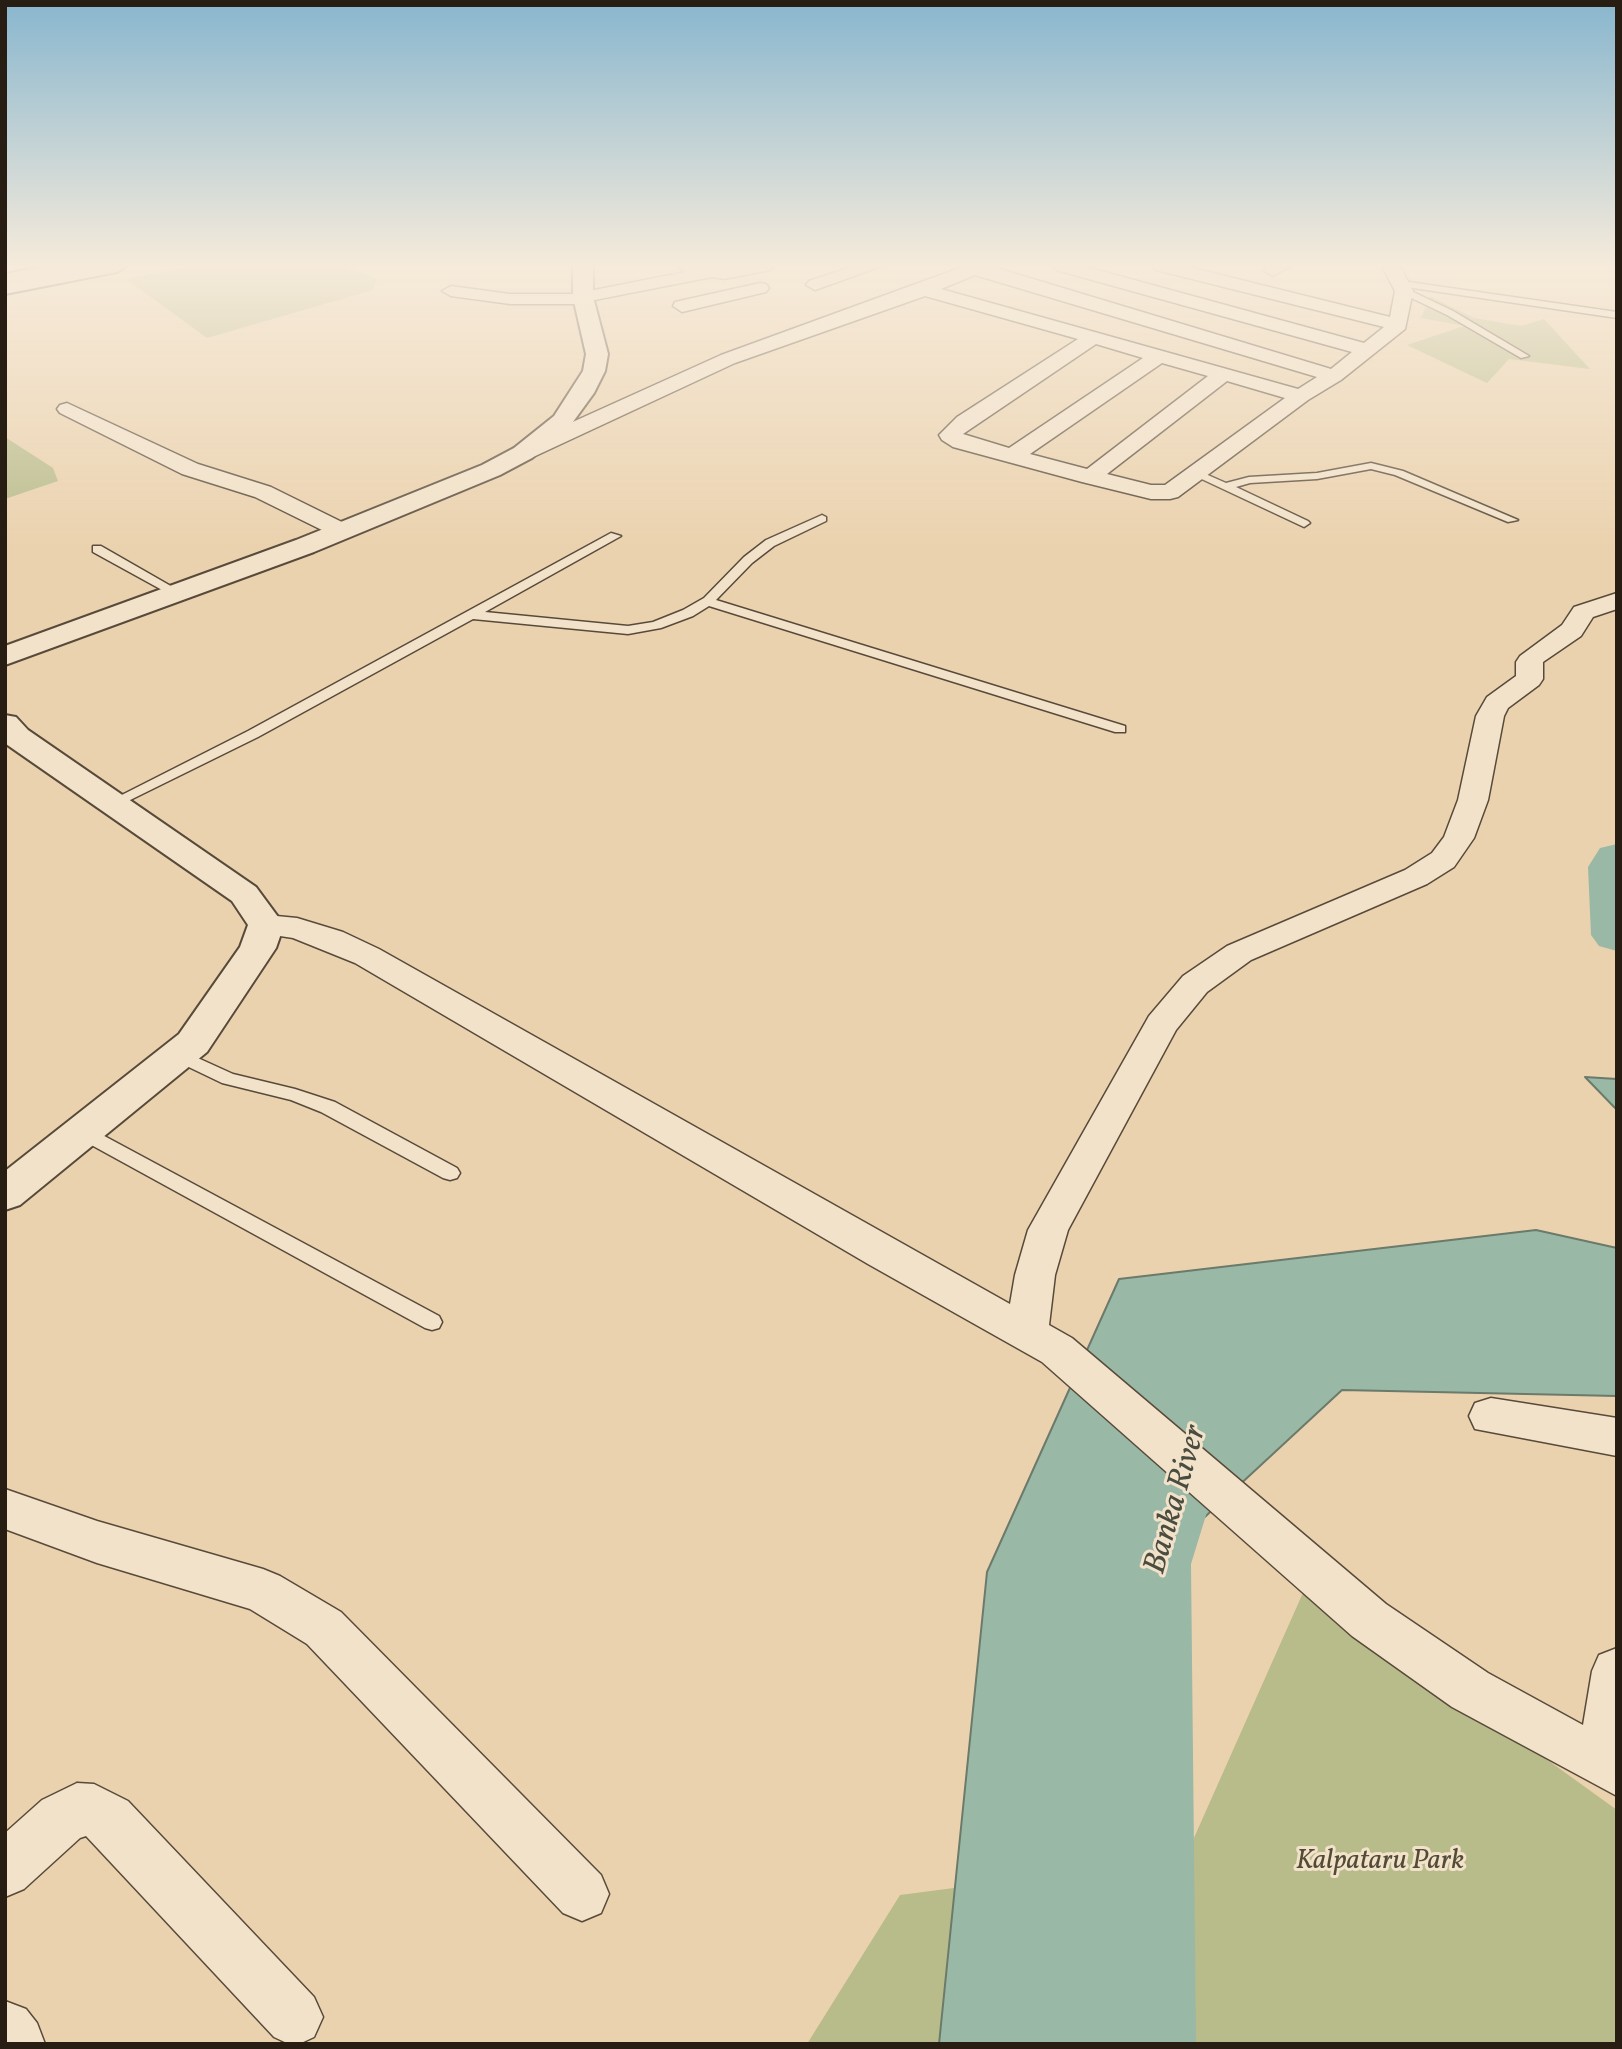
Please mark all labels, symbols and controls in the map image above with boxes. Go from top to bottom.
water label: Banka River [1138,1421,1218,1579]
park label: Kalpataru Park [1296,1846,1464,1880]

